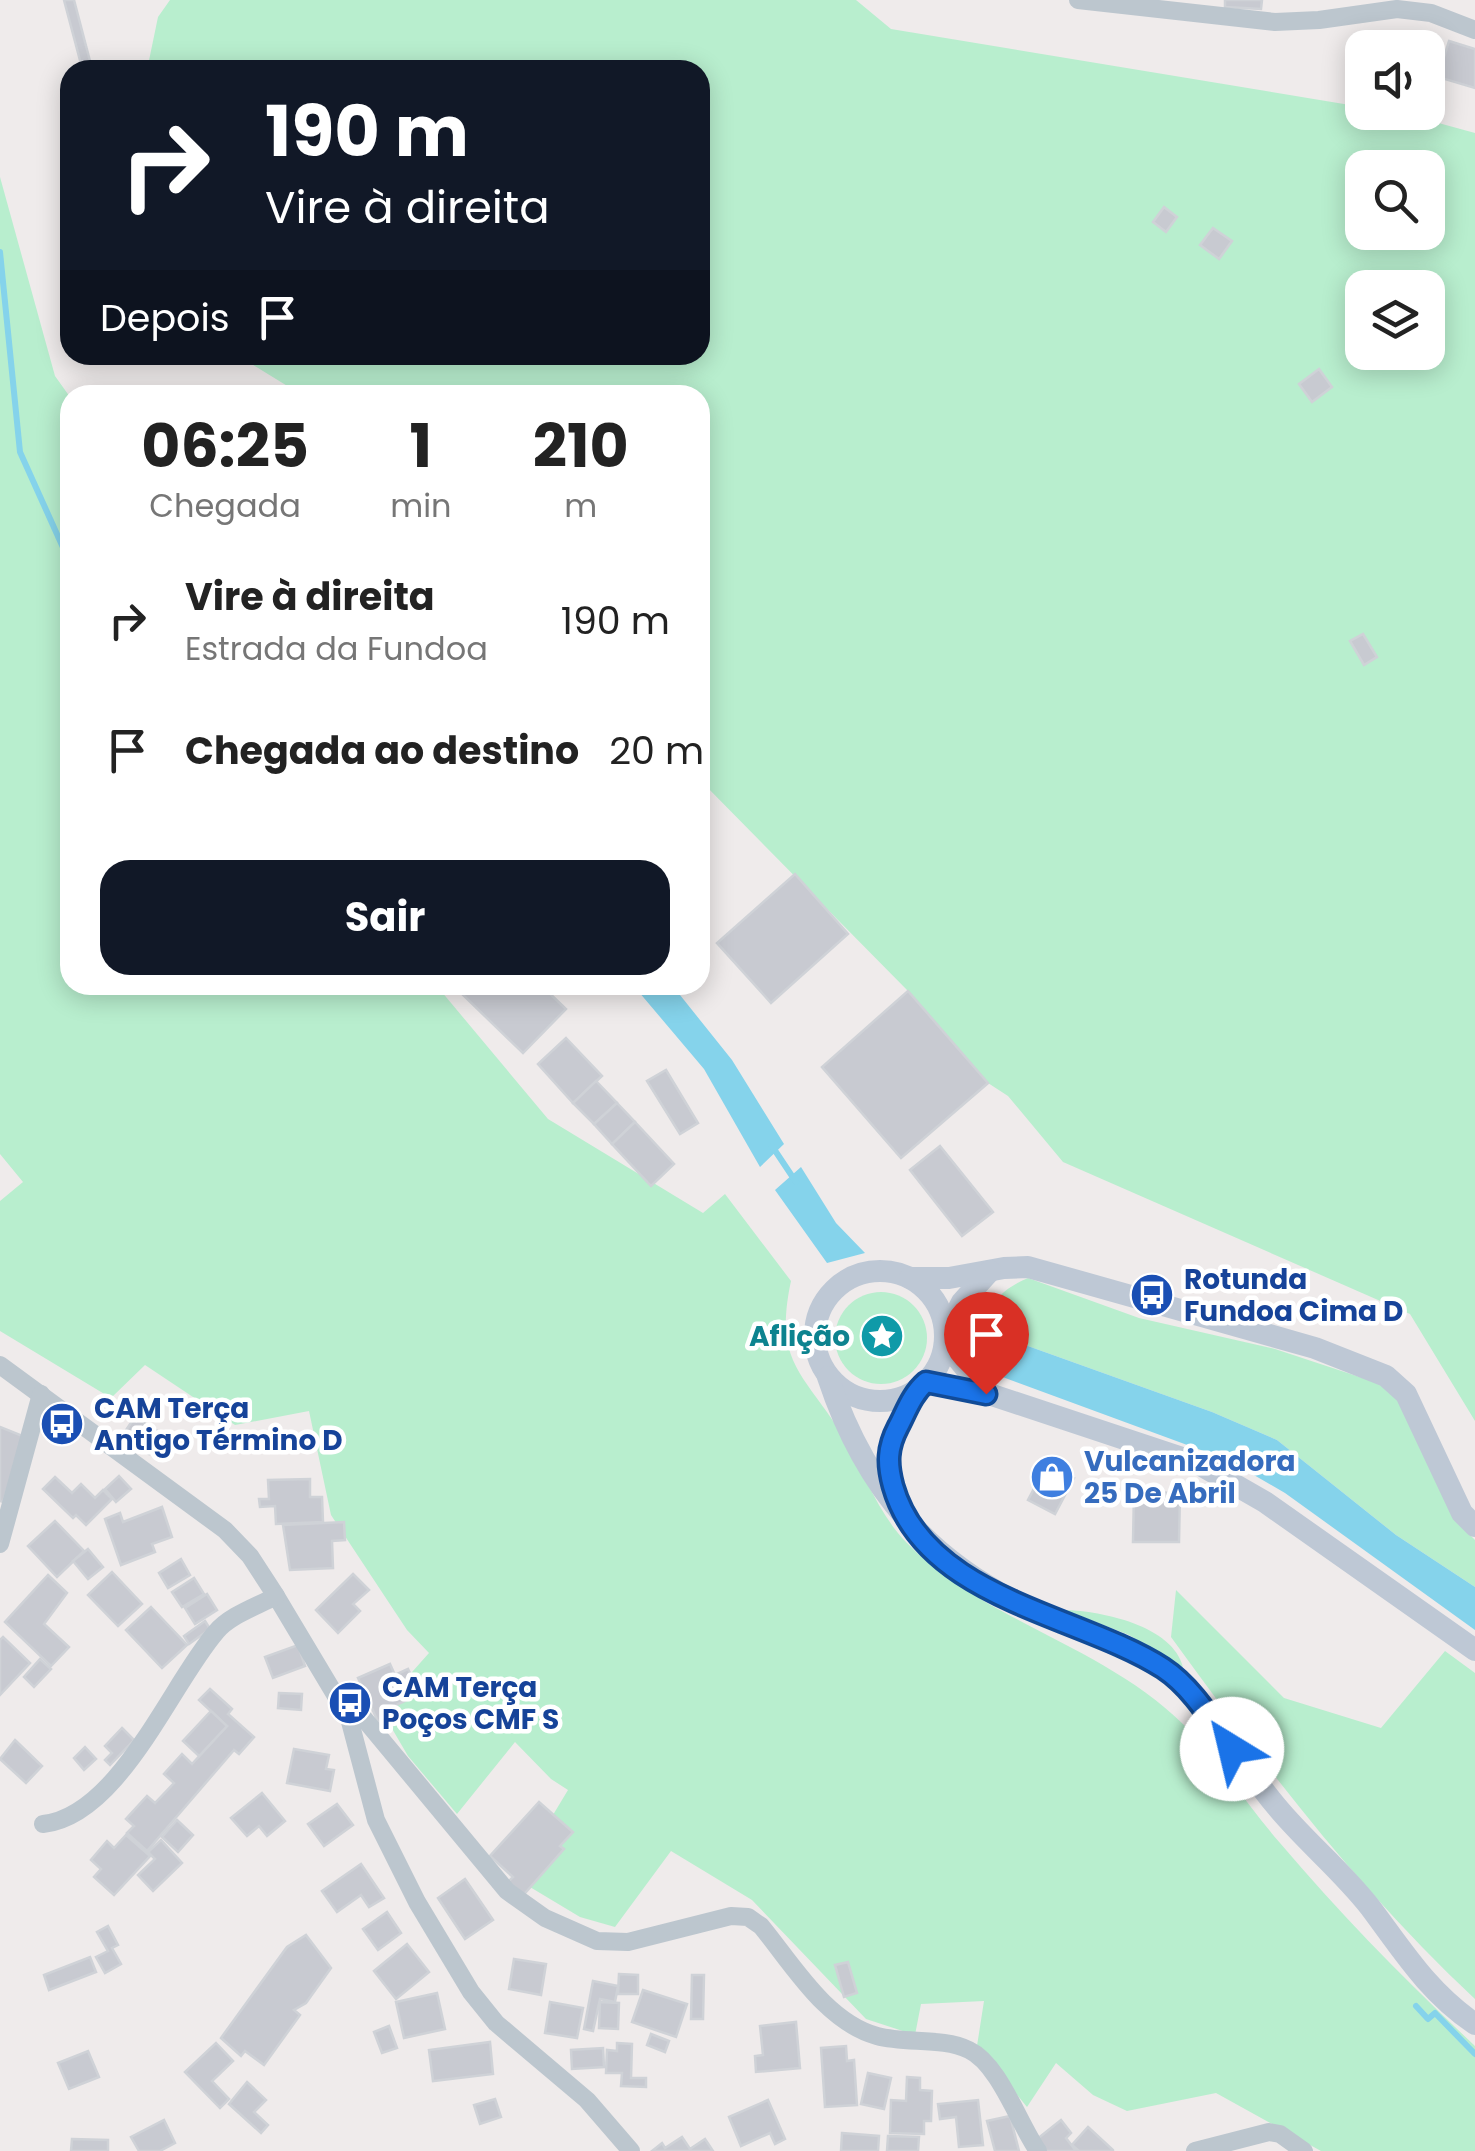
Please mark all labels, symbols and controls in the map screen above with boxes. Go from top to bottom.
map controls [1345,30,1445,370]
button: sound [1345,30,1445,130]
text: 190 m [265,82,469,181]
icon: right [100,100,230,230]
button: search [1345,150,1445,250]
text: Vire à direita [265,176,550,239]
button: layers [1345,270,1445,370]
icon: arrive [250,290,305,345]
text: Depois [100,291,230,344]
text: 06:25 [141,404,309,488]
text: 1 [410,404,432,488]
text: 210 [533,404,629,488]
text: Chegada [149,483,301,528]
text: min [390,483,451,528]
text: m [564,483,597,528]
text: Vire à direita [185,570,435,623]
icon: right [100,593,155,648]
text: 190 m [561,594,670,647]
text: Estrada da Fundoa [185,626,488,671]
icon: arrive [100,723,155,778]
text: Chegada ao destino [185,724,579,777]
text: 20 m [609,724,704,777]
button: Sair [100,860,670,975]
place label: Rotunda Fundoa Cima D [1184,1260,1403,1331]
bus stop icon: Rotunda Fundoa Cima D [1129,1272,1175,1318]
pin [944,1292,1029,1395]
icon: arrive [959,1307,1014,1362]
place icon: Aflição [859,1313,905,1359]
place label: Aflição [749,1317,850,1356]
place label: CAM Terça Antigo Término D [94,1389,343,1460]
bus stop icon: CAM Terça Antigo Término D [39,1401,85,1447]
place label: Vulcanizadora 25 De Abril [1084,1442,1295,1513]
shop icon: Vulcanizadora 25 De Abril [1029,1454,1075,1500]
place label: CAM Terça Poços CMF S [382,1668,559,1739]
bus stop icon: CAM Terça Poços CMF S [327,1680,373,1726]
position arrow [1180,1697,1284,1801]

